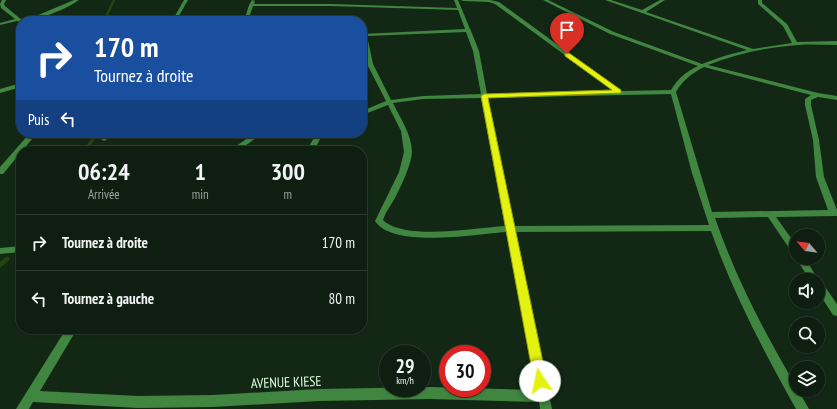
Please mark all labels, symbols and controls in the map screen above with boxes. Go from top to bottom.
pin [550,13,584,54]
icon: arrive [556,19,578,41]
text: 170 m [94,28,158,65]
icon: right [28,32,80,84]
text: Tournez à droite [94,64,193,87]
icon: left [57,108,79,130]
text: Puis [28,110,49,129]
text: 06:24 [78,156,130,187]
text: 1 [194,156,206,187]
text: 300 [271,156,305,187]
text: Arrivée [88,186,120,203]
text: min [192,186,209,203]
text: m [284,186,292,203]
north arrow [789,229,825,265]
map controls [789,229,825,397]
icon: right [28,232,50,254]
text: Tournez à droite [62,233,148,252]
text: 170 m [322,233,355,252]
button: sound [789,273,825,309]
icon: left [28,288,50,310]
text: Tournez à gauche [62,289,154,308]
text: 80 m [329,289,355,308]
button: search [789,317,825,353]
speed limit sign: 30 [439,345,491,397]
text: 29 [395,353,415,379]
position arrow [519,360,561,402]
button: layers [789,361,825,397]
street label: AVENUE KIESE [250,372,322,392]
text: km/h [396,374,414,387]

